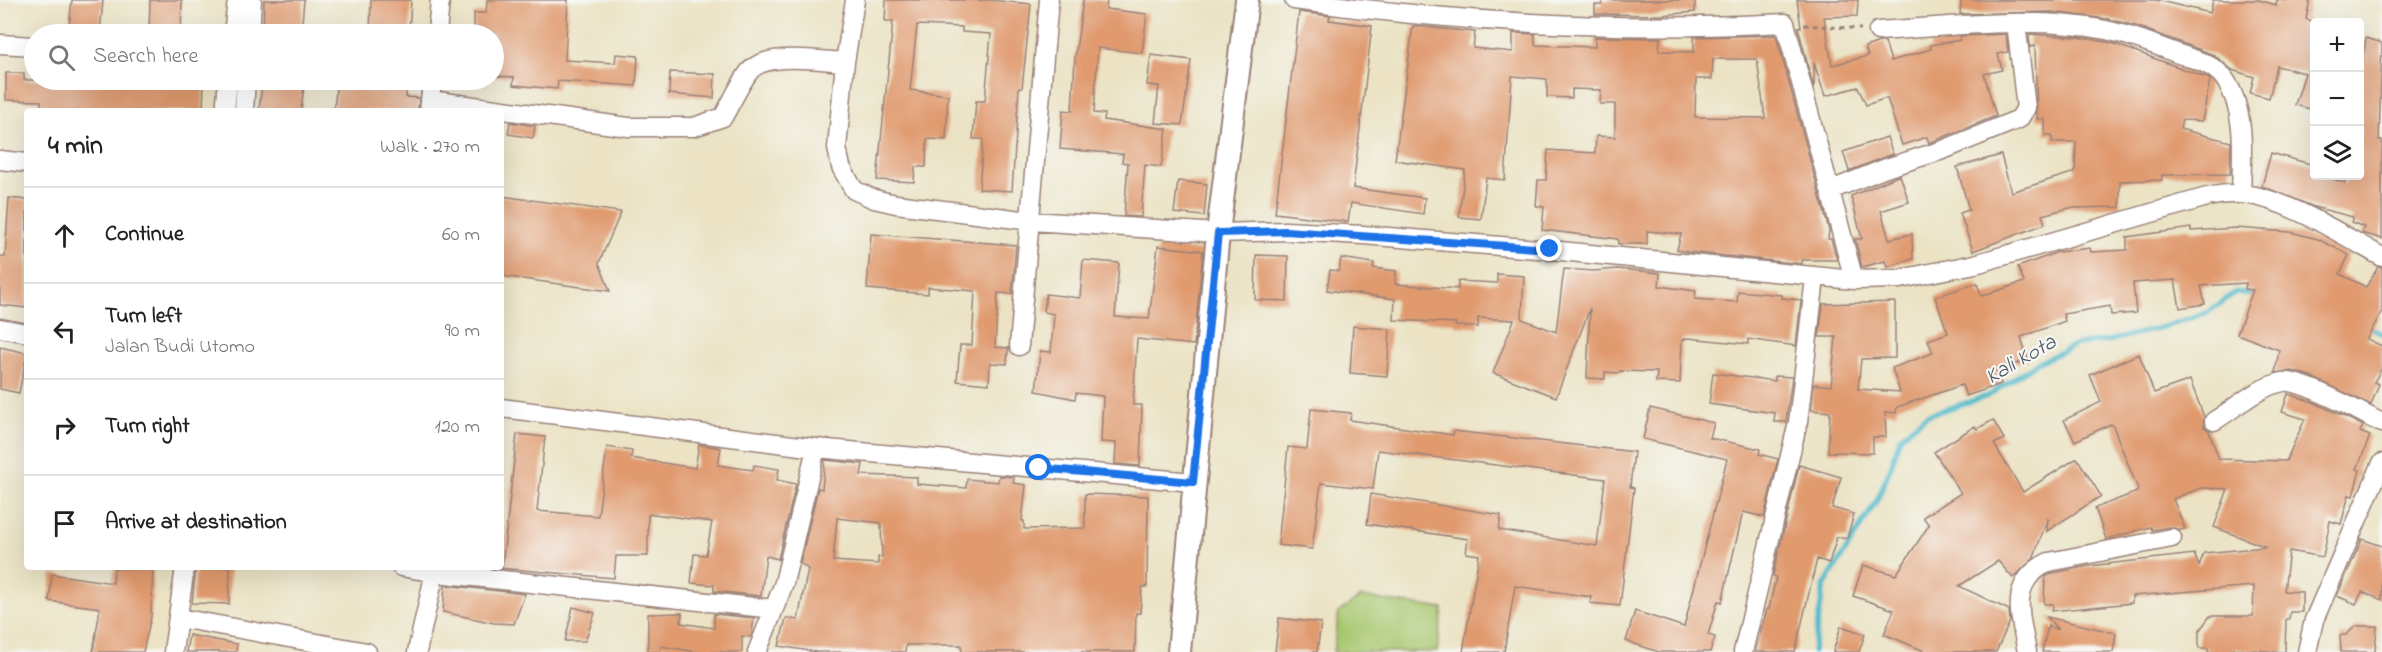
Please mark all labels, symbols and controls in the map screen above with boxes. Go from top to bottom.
map controls [2310,18,2364,180]
button: + [2310,18,2364,72]
search box [24,24,504,90]
icon: search [45,41,78,74]
text: Search here [93,41,198,73]
button: − [2310,72,2364,126]
button: layers [2310,126,2364,180]
text: 4 min [48,128,103,166]
text: Walk · 270 m [380,133,480,162]
icon: ahead [48,219,81,252]
text: Continue [105,219,184,251]
text: 60 m [442,221,480,250]
route end [1536,235,1562,261]
text: Turn left [105,301,182,333]
icon: left [48,315,81,348]
text: 90 m [445,317,480,346]
water label: Kali Kota [1980,327,2064,394]
text: Jalan Budi Utomo [105,333,255,362]
icon: right [48,411,81,444]
text: Turn right [105,411,190,443]
text: 120 m [435,413,480,442]
route start [1025,454,1051,480]
icon: arrive [48,507,81,540]
text: Arrive at destination [105,507,287,539]

